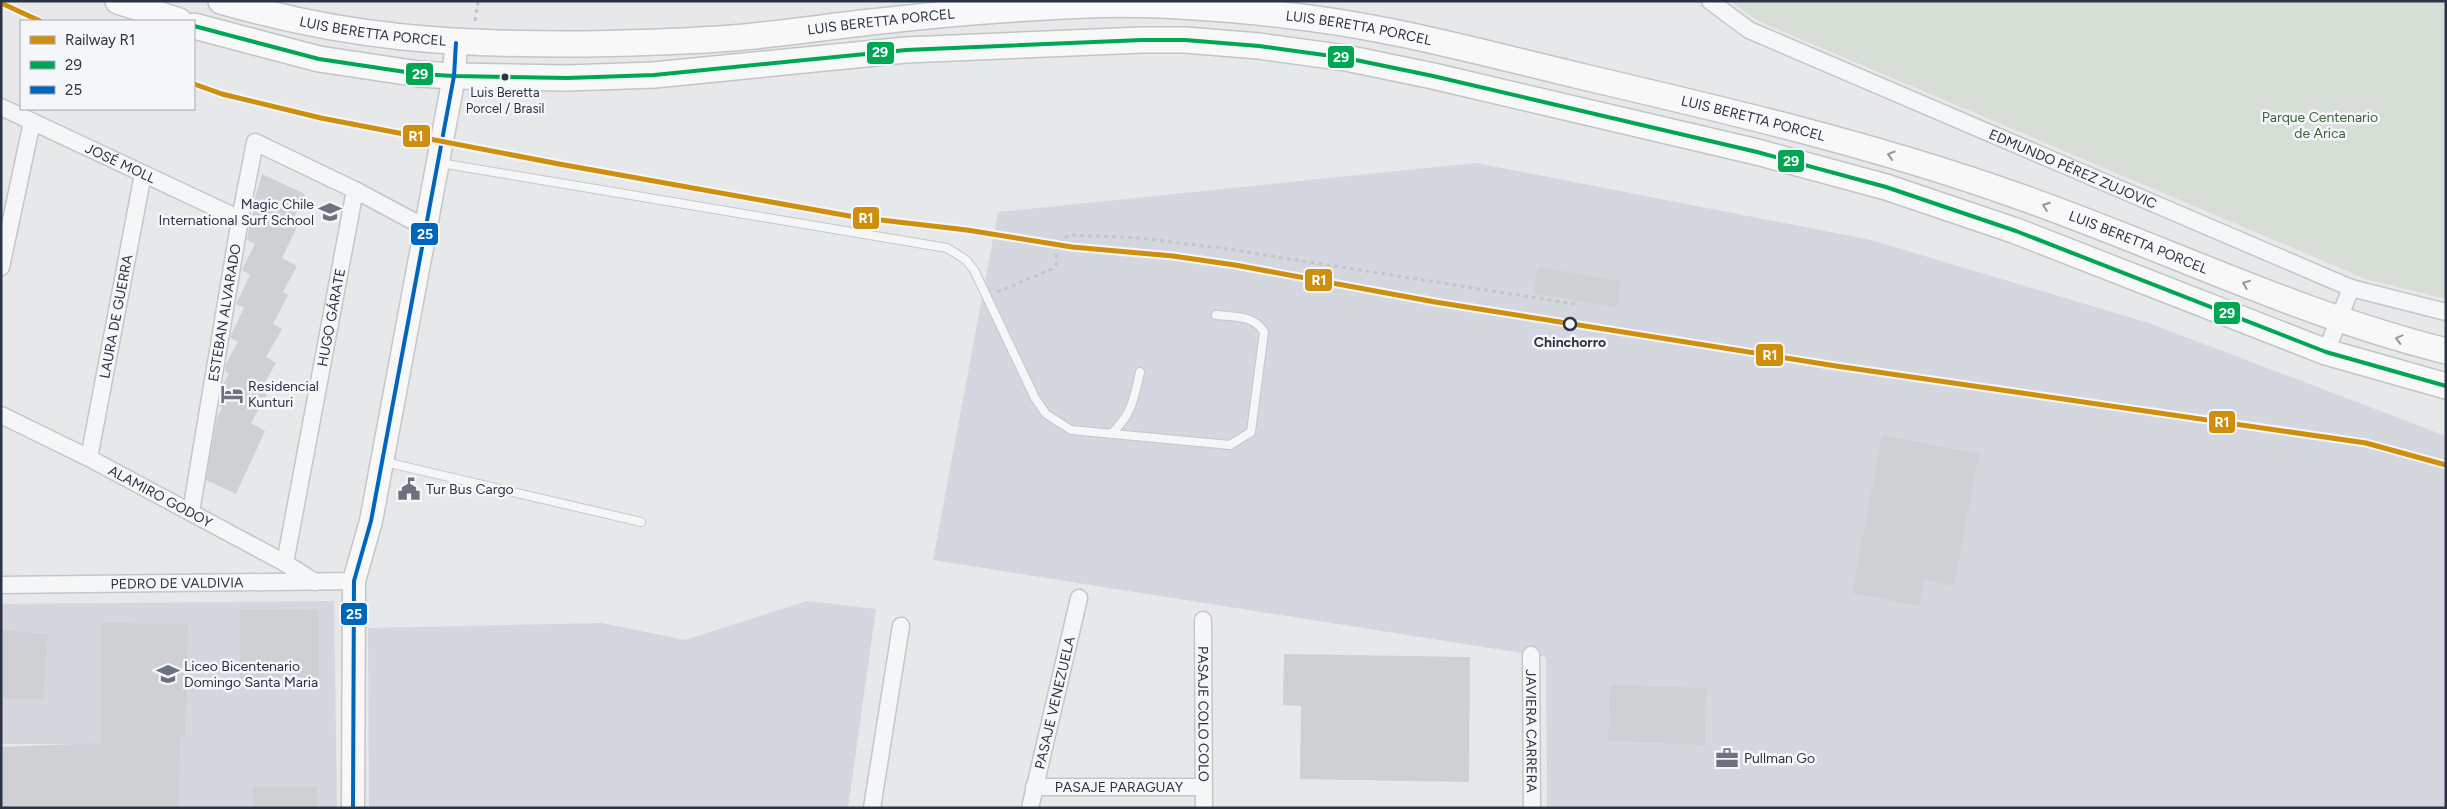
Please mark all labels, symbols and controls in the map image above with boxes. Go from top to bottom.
street label: LUIS BERETTA PORCEL [806,5,956,39]
street label: LUIS BERETTA PORCEL [1285,7,1434,49]
street label: LUIS BERETTA PORCEL [298,13,447,50]
legend [20,20,195,110]
text: Railway R1 [65,31,135,49]
line badge: 29 [866,41,895,65]
text: 29 [872,44,888,61]
line badge: 29 [1327,45,1355,69]
text: 29 [1333,49,1349,66]
text: 29 [65,56,82,74]
line badge: 29 [405,62,434,86]
text: 29 [412,66,428,83]
marker: Luis Beretta Porcel / Brasil [500,72,510,82]
text: 25 [65,81,82,99]
place label: Luis Beretta Porcel / Brasil [466,85,544,116]
street label: LUIS BERETTA PORCEL [1679,92,1828,145]
park label: Parque Centenario de Arica [2262,109,2378,142]
line badge: R1 [402,124,431,148]
street label: EDMUNDO PÉREZ ZUJOVIC [1986,126,2159,213]
text: R1 [409,128,423,145]
street label: JOSÉ MOLL [82,140,159,188]
line badge: 29 [1777,149,1805,173]
one-way arrow [1887,151,1896,161]
text: 29 [1783,153,1799,170]
place label: Magic Chile International Surf School [159,196,314,229]
school or university icon: Magic Chile International Surf School [317,199,343,225]
one-way arrow [2042,202,2050,212]
line badge: R1 [852,206,880,230]
street label: LUIS BERETTA PORCEL [2066,207,2211,278]
text: R1 [859,210,873,227]
line badge: 25 [410,222,439,246]
text: 25 [417,226,433,243]
street label: ESTEBAN ALVARADO [205,243,245,383]
street label: LAURA DE GUERRA [96,253,137,380]
street label: HUGO GÁRATE [314,267,349,368]
line badge: R1 [1304,268,1333,292]
text: R1 [1312,272,1326,289]
one-way arrow [2242,280,2251,290]
line badge: 29 [2213,301,2241,325]
text: 29 [2219,305,2235,322]
marker: Chinchorro [1563,317,1577,331]
place label: Chinchorro [1534,334,1606,351]
one-way arrow [2394,334,2403,345]
line badge: R1 [1755,343,1784,367]
text: R1 [1763,347,1777,364]
place label: Residencial Kunturi [248,378,319,411]
hotel icon: Residencial Kunturi [219,381,245,407]
line badge: R1 [2208,410,2236,434]
text: R1 [2215,414,2229,431]
street label: ALAMIRO GODOY [105,462,216,532]
public building icon: Tur Bus Cargo [396,476,422,502]
place label: Tur Bus Cargo [426,481,514,498]
street label: PEDRO DE VALDIVIA [110,574,244,593]
line badge: 25 [340,602,368,626]
text: 25 [346,606,362,623]
street label: PASAJE VENEZUELA [1031,634,1079,771]
street label: PASAJE COLO COLO [1194,646,1212,782]
place label: Liceo Bicentenario Domingo Santa Maria [184,658,318,691]
school or university icon: Liceo Bicentenario Domingo Santa Maria [155,661,181,687]
street label: JAVIERA CARRERA [1522,669,1540,793]
office icon: Pullman Go [1714,745,1740,771]
place label: Pullman Go [1744,750,1815,767]
street label: PASAJE PARAGUAY [1055,779,1184,796]

